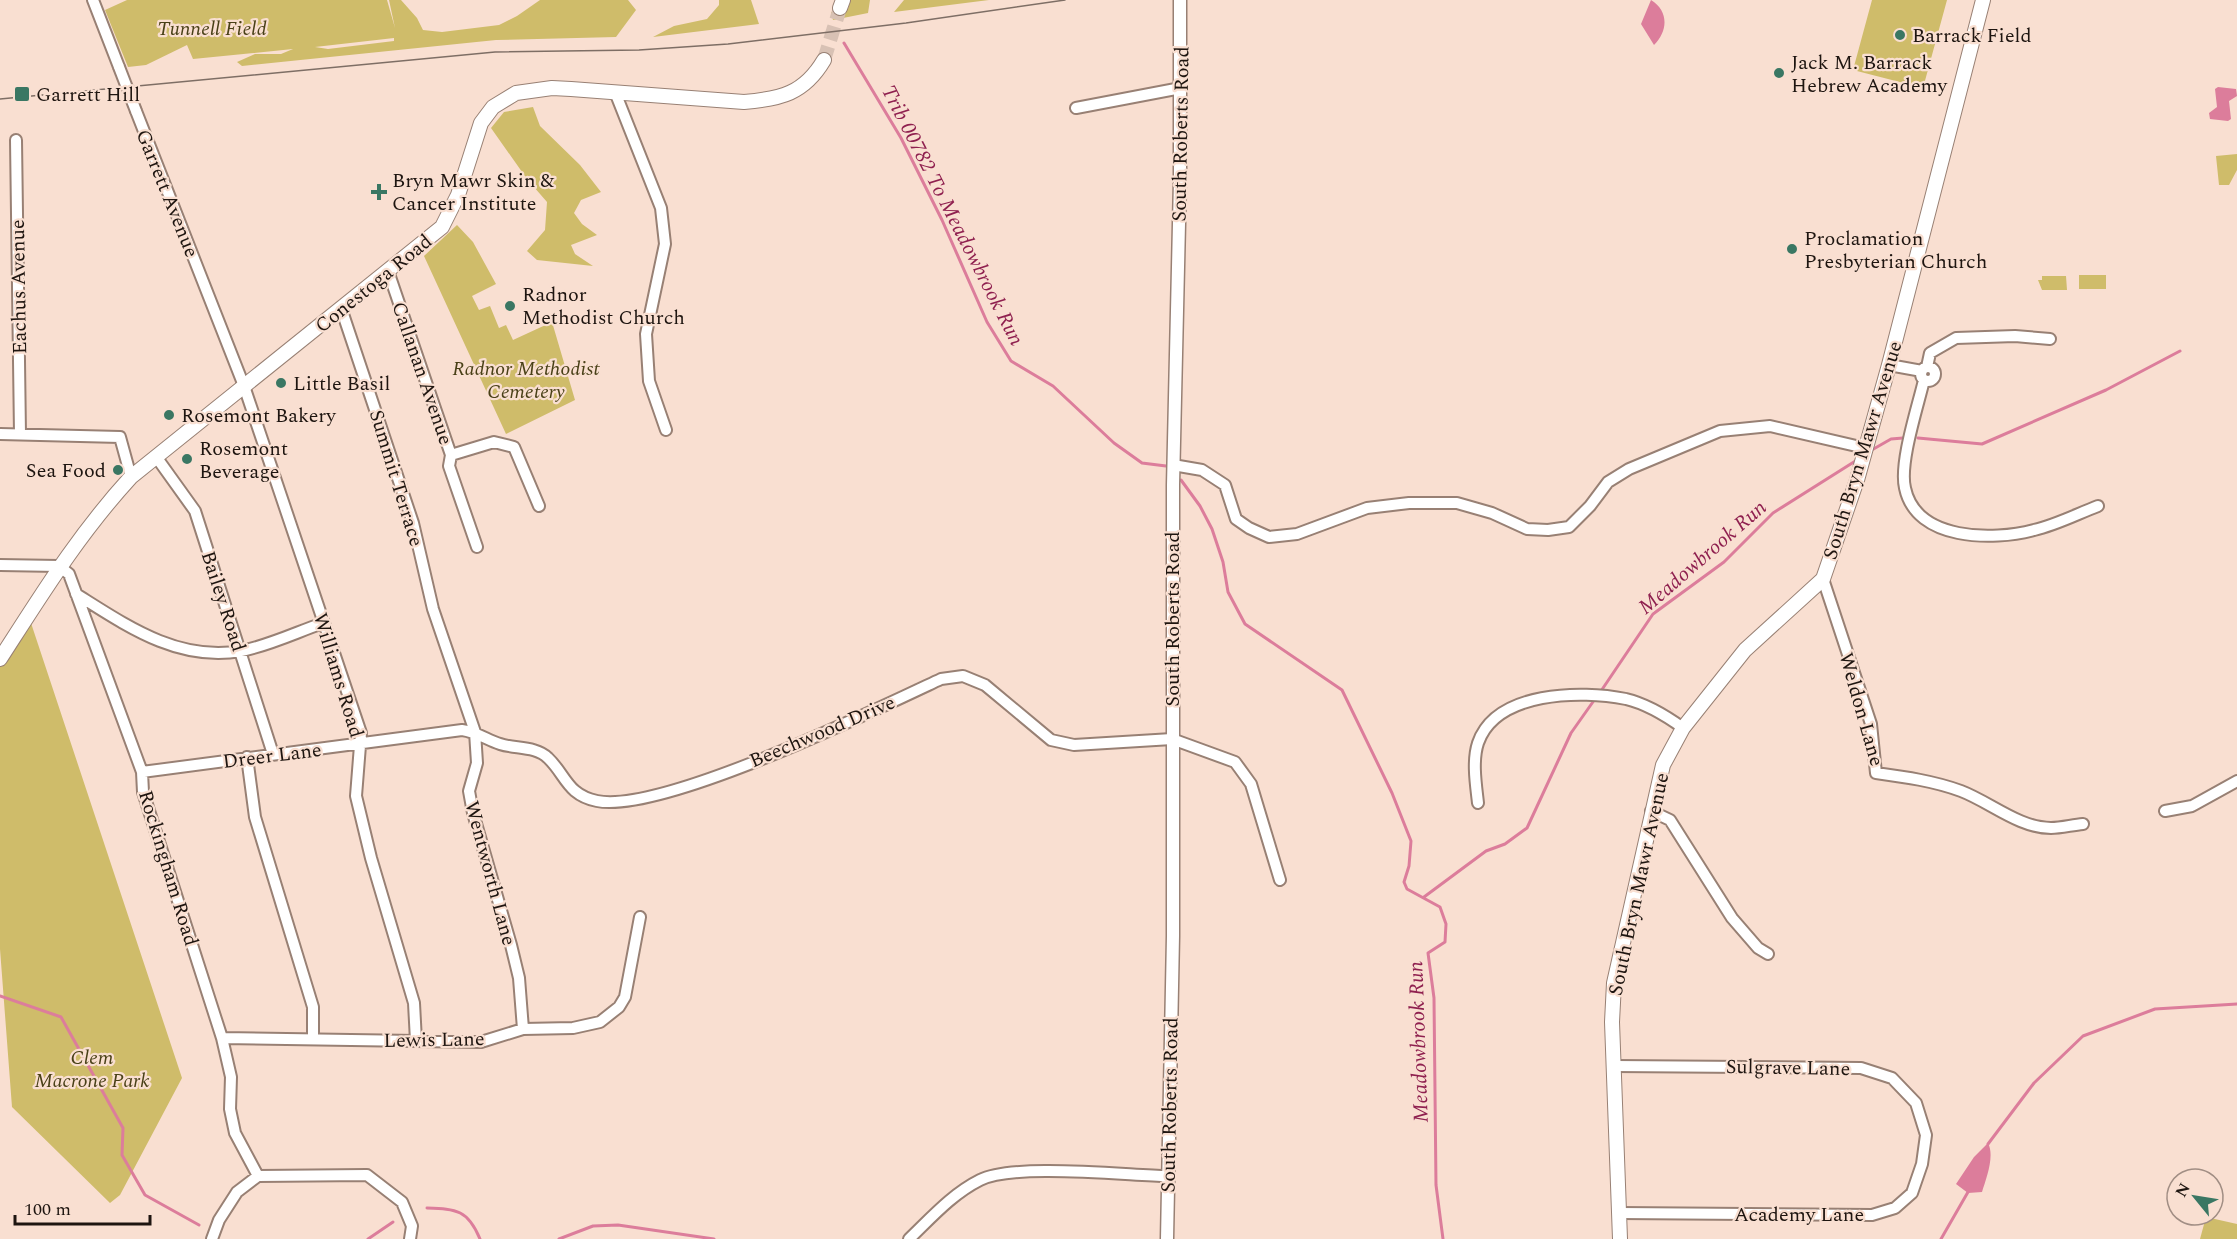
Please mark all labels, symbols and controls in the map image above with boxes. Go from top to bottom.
park label: Tunnell Field [157,14,267,44]
place label: Barrack Field [1912,21,2032,51]
marker: Barrack Field [1893,28,1907,42]
street label: South Roberts Road [1164,46,1198,222]
place label: Jack M. Barrack Hebrew Academy [1791,48,1949,101]
marker: Jack M. Barrack Hebrew Academy [1772,66,1786,80]
water label: Trib 00782 To Meadowbrook Run [872,79,1032,351]
place label: Garrett Hill [36,80,140,110]
marker: Garrett Hill [13,85,31,103]
street label: Garrett Avenue [128,125,206,262]
place label: Bryn Mawr Skin & Cancer Institute [392,166,555,219]
marker: Bryn Mawr Skin & Cancer Institute [370,183,388,201]
street label: Eachus Avenue [3,219,35,355]
place label: Proclamation Presbyterian Church [1804,224,1987,277]
street label: Conestoga Road [308,227,439,341]
marker: Proclamation Presbyterian Church [1785,242,1799,256]
place label: Radnor Methodist Church [522,280,685,333]
street label: Callanan Avenue [383,298,461,449]
marker: Radnor Methodist Church [503,299,517,313]
street label: South Bryn Mawr Avenue [1815,337,1910,563]
park label: Radnor Methodist Cemetery [452,354,600,407]
place label: Little Basil [293,369,390,399]
marker: Little Basil [274,376,288,390]
place label: Rosemont Bakery [181,401,337,431]
street label: Summit Terrace [361,406,431,550]
marker: Rosemont Bakery [162,408,176,422]
place label: Rosemont Beverage [199,434,288,487]
marker: Rosemont Beverage [180,452,194,466]
place label: Sea Food [26,456,106,486]
marker: Sea Food [111,463,125,477]
water label: Meadowbrook Run [1631,493,1774,623]
street label: South Roberts Road [1158,531,1188,707]
street label: Bailey Road [193,547,253,656]
street label: Williams Road [305,609,371,742]
street label: Weldon Lane [1830,649,1892,770]
street label: Beechwood Drive [745,688,900,776]
street label: Dreer Lane [221,735,323,777]
street label: South Bryn Mawr Avenue [1601,770,1677,998]
street label: Rockingham Road [130,787,206,950]
street label: Wentworth Lane [456,797,524,949]
water label: Meadowbrook Run [1400,961,1438,1123]
street label: South Roberts Road [1153,1017,1187,1193]
street label: Lewis Lane [383,1024,485,1056]
park label: Clem Macrone Park [34,1043,150,1096]
street label: Sulgrave Lane [1726,1052,1850,1084]
north arrow [2165,1167,2225,1227]
text: N [2169,1178,2197,1202]
scale bar [15,1188,150,1226]
text: 100 m [24,1196,71,1223]
street label: Academy Lane [1734,1200,1864,1230]

